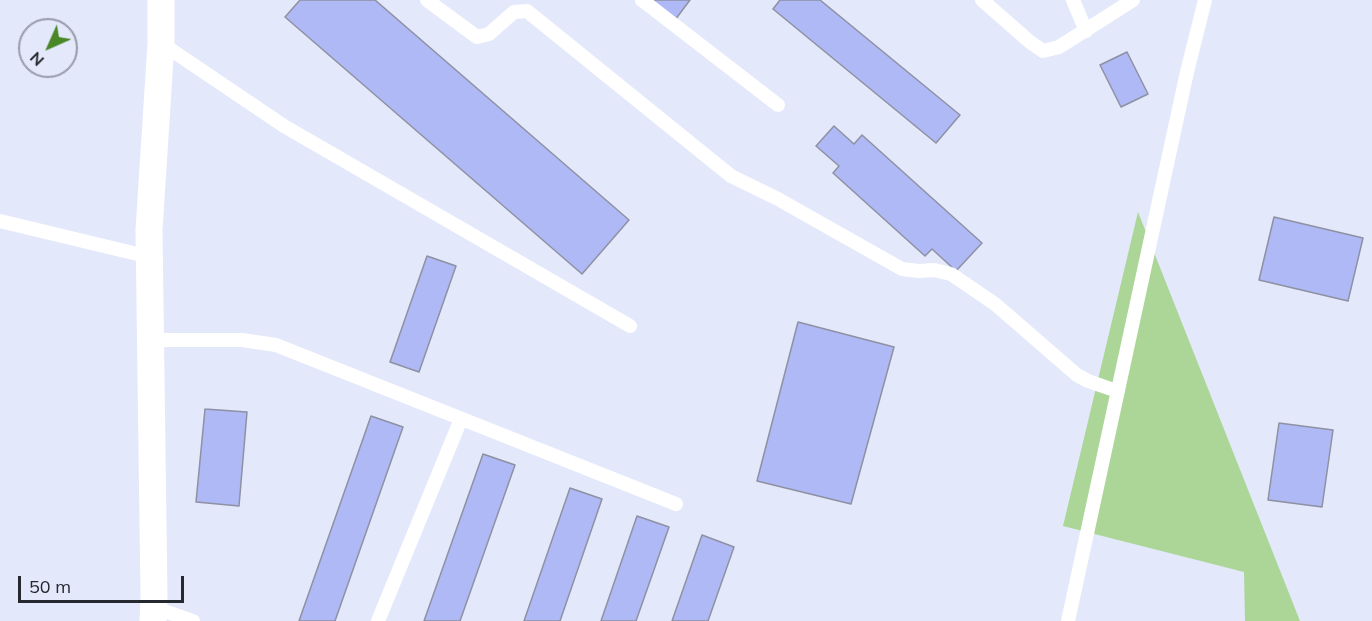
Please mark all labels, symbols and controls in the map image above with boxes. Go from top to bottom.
north arrow [18,18,78,78]
text: N [25,48,48,71]
scale bar [21,564,188,602]
text: 50 m [29,575,71,598]

